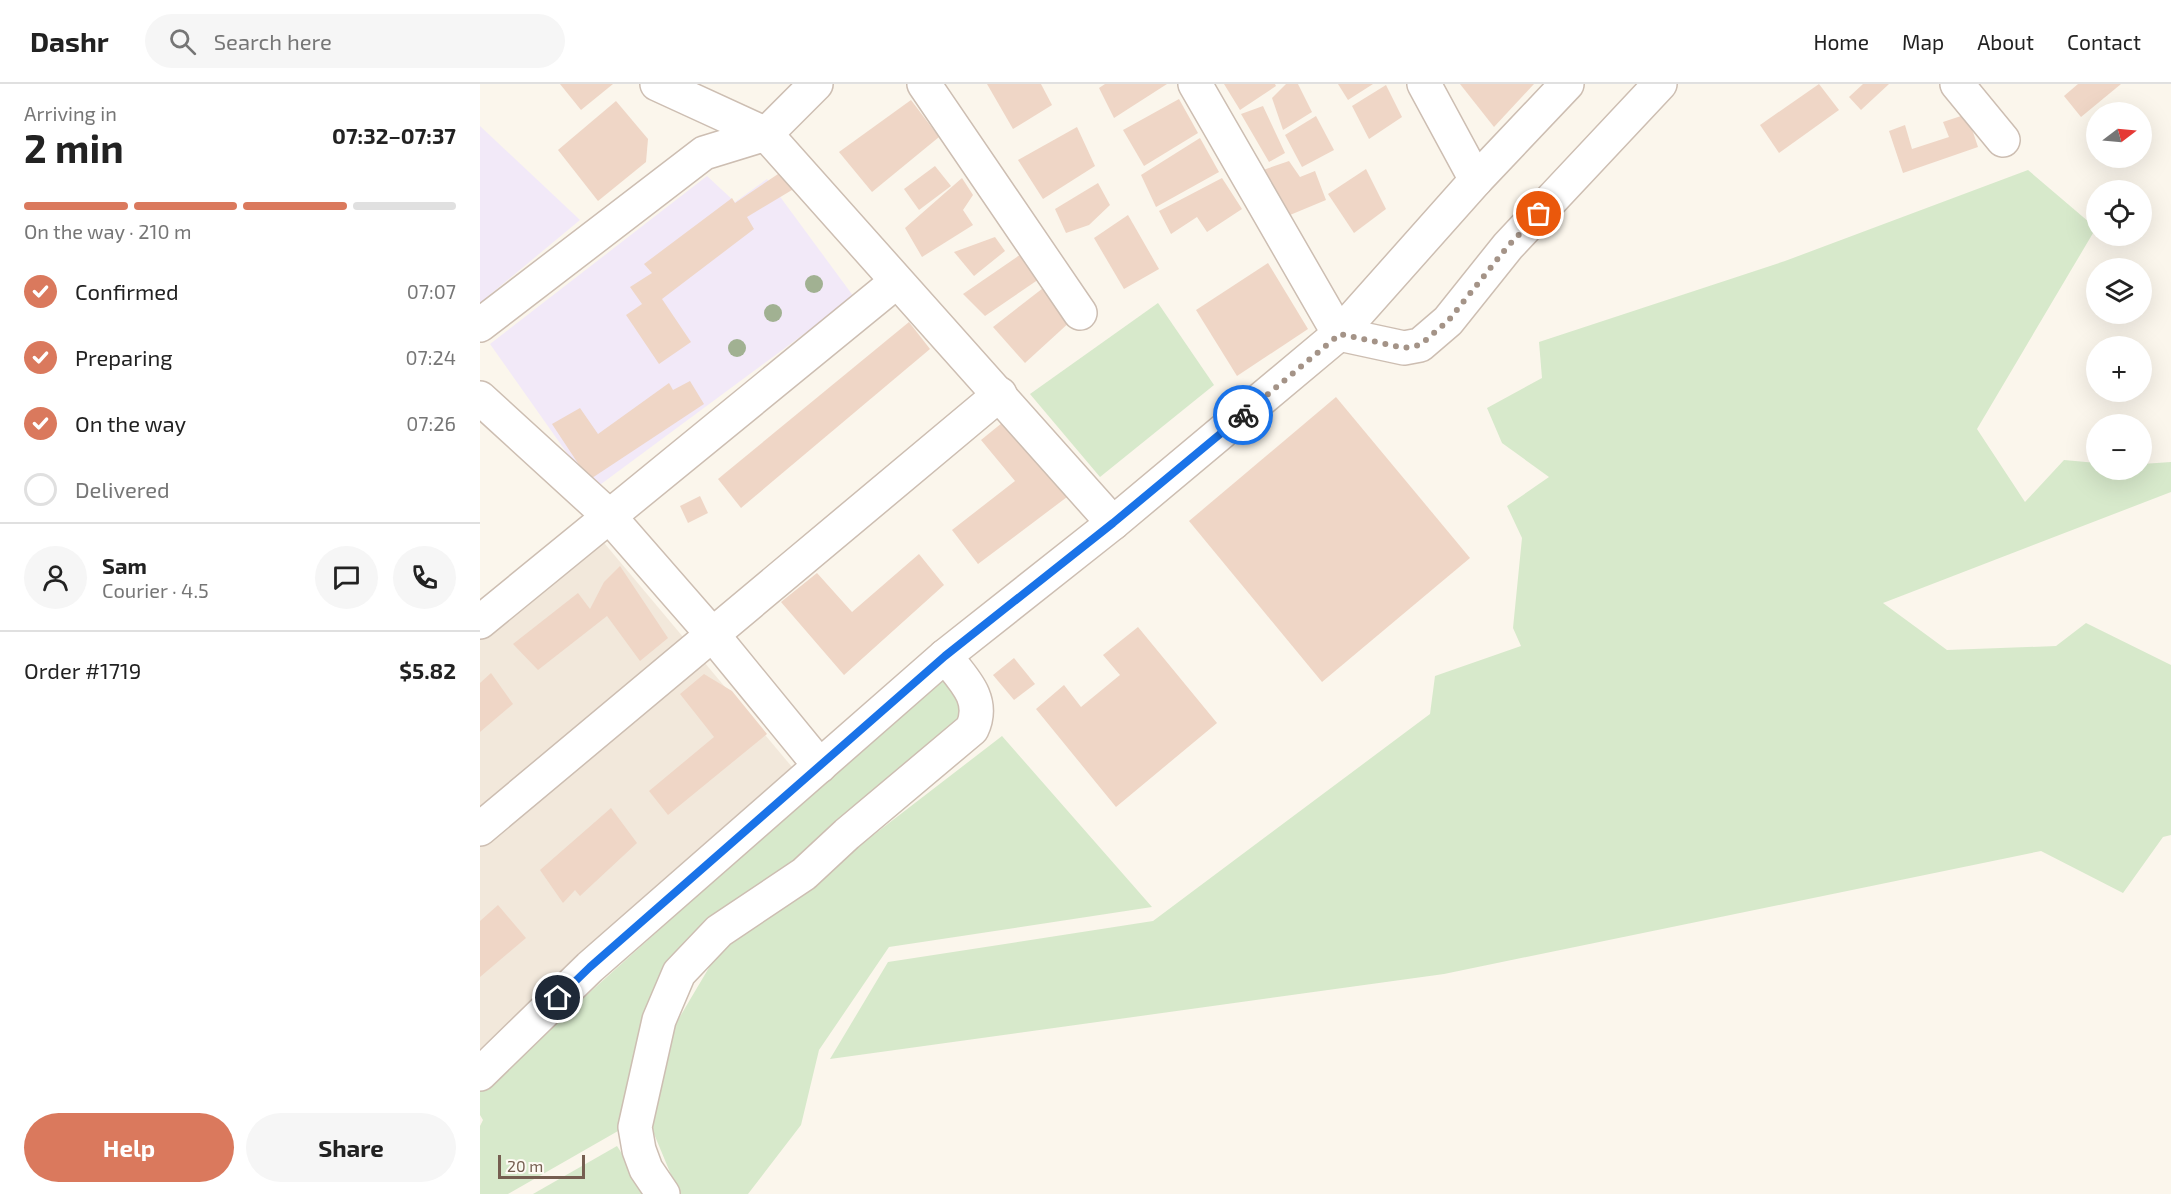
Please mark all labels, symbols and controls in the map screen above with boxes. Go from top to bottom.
search box [145,14,565,68]
text: Dashr [30,24,109,58]
icon: search [166,25,199,58]
text: Search here [214,28,332,54]
text: Home [1813,29,1869,54]
text: Map [1902,29,1944,54]
text: About [1977,29,2034,54]
text: Contact [2067,29,2141,54]
text: Arriving in [24,101,117,125]
north arrow [2086,102,2152,168]
map controls [2086,102,2152,480]
text: 07:32–07:37 [332,122,456,148]
text: 2 min [24,124,124,171]
button: locate [2086,180,2152,246]
pin [1513,188,1564,239]
icon: bag [1522,197,1555,230]
text: On the way · 210 m [24,219,192,243]
button: layers [2086,258,2152,324]
icon: check [24,275,57,308]
text: Confirmed [75,278,179,304]
text: 07:07 [407,279,456,303]
button: + [2086,336,2152,402]
icon: check [24,341,57,374]
text: Preparing [75,344,173,370]
text: 07:24 [405,345,456,369]
courier [1213,385,1273,445]
icon: bike [1227,399,1260,432]
icon: check [24,407,57,440]
text: On the way [75,410,186,436]
text: 07:26 [406,411,456,435]
button: − [2086,414,2152,480]
text: Delivered [75,476,170,502]
button: person [24,546,87,609]
button: chat [315,546,378,609]
button: phone [393,546,456,609]
text: Sam [102,552,147,578]
text: Courier · 4.5 [102,578,209,602]
text: Order #1719 [24,657,141,683]
text: $5.82 [399,657,456,683]
pin [532,972,583,1023]
icon: home [541,981,574,1014]
button: Help [24,1113,234,1182]
button: Share [246,1113,456,1182]
scale bar [498,1152,585,1180]
text: 20 m [507,1156,543,1175]

